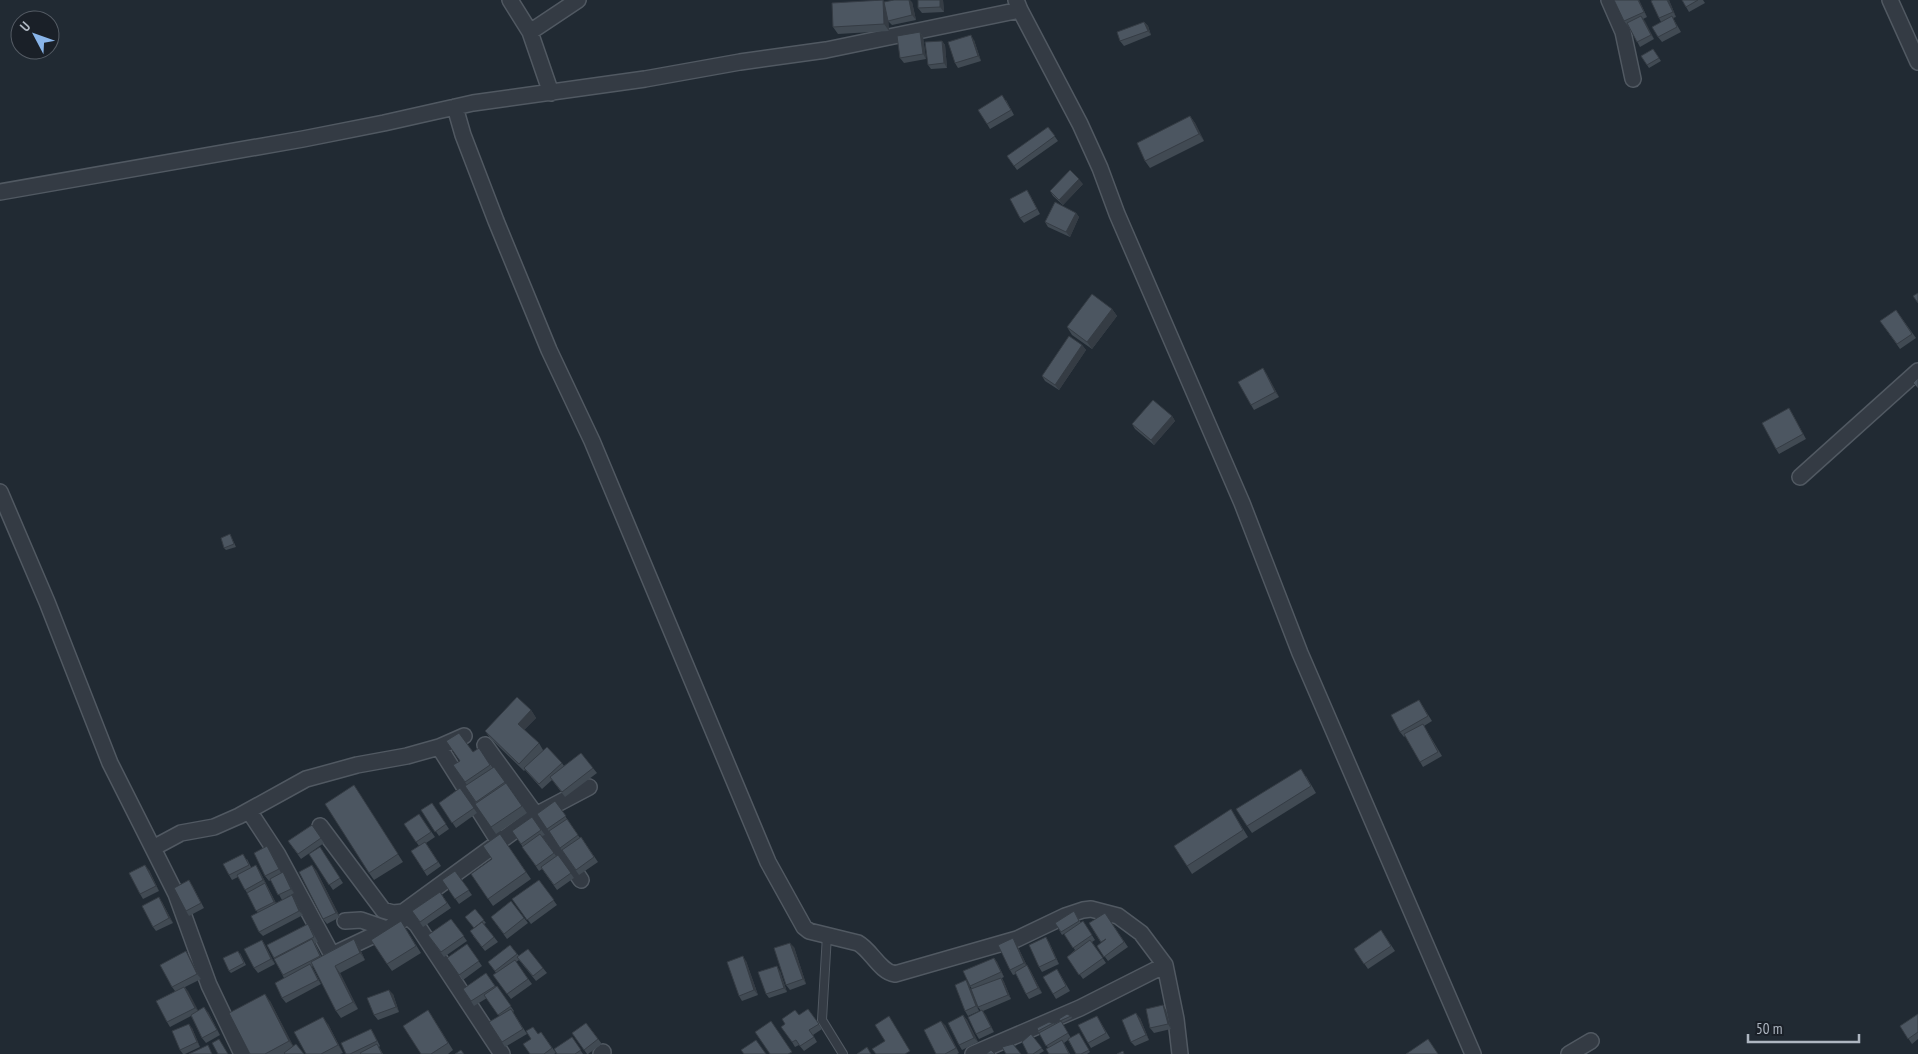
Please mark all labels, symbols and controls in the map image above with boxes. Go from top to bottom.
north arrow [10,10,60,60]
text: U [16,18,34,35]
scale bar [1748,1012,1859,1044]
text: 50 m [1756,1019,1782,1038]

